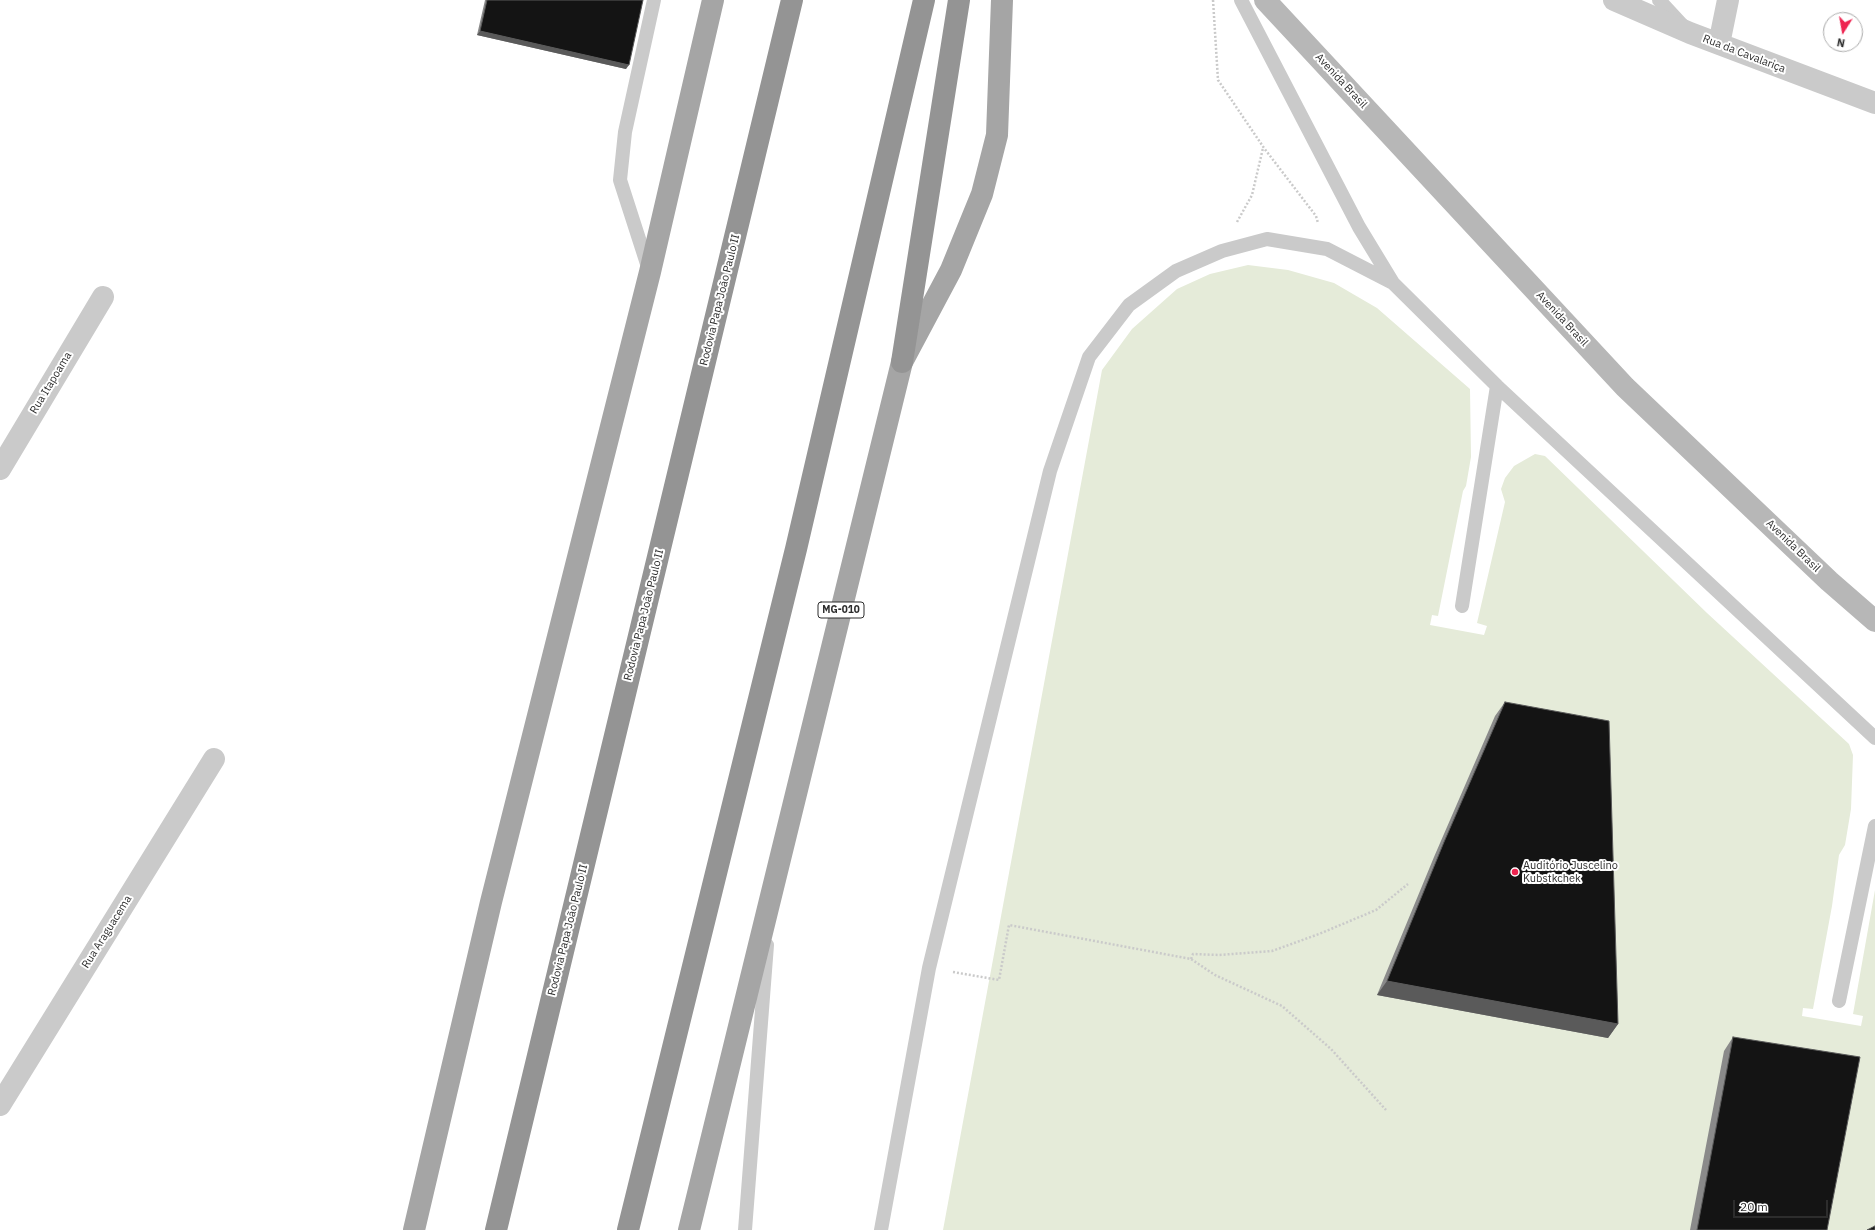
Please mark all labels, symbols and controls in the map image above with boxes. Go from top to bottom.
north arrow [1823,12,1863,52]
street label: Rua da Cavalariça [1701,32,1787,76]
text: N [1836,35,1846,50]
street label: Avenida Brasil [1312,51,1370,111]
street label: Rodovia Papa João Paulo II [697,233,743,367]
street label: Avenida Brasil [1533,289,1591,349]
street label: Rua Itapoama [27,350,75,416]
street label: Avenida Brasil [1763,517,1823,575]
street label: Rodovia Papa João Paulo II [621,548,667,682]
road number: MG-010 [818,602,864,618]
place label: Auditório Juscelino Kubstkchek [1523,859,1618,885]
street label: Rodovia Papa João Paulo II [545,863,591,997]
marker: Auditório Juscelino Kubstkchek [1510,867,1520,877]
street label: Rua Araguacema [79,893,135,971]
scale bar [1735,1192,1830,1218]
text: 20 m [1740,1199,1768,1214]

